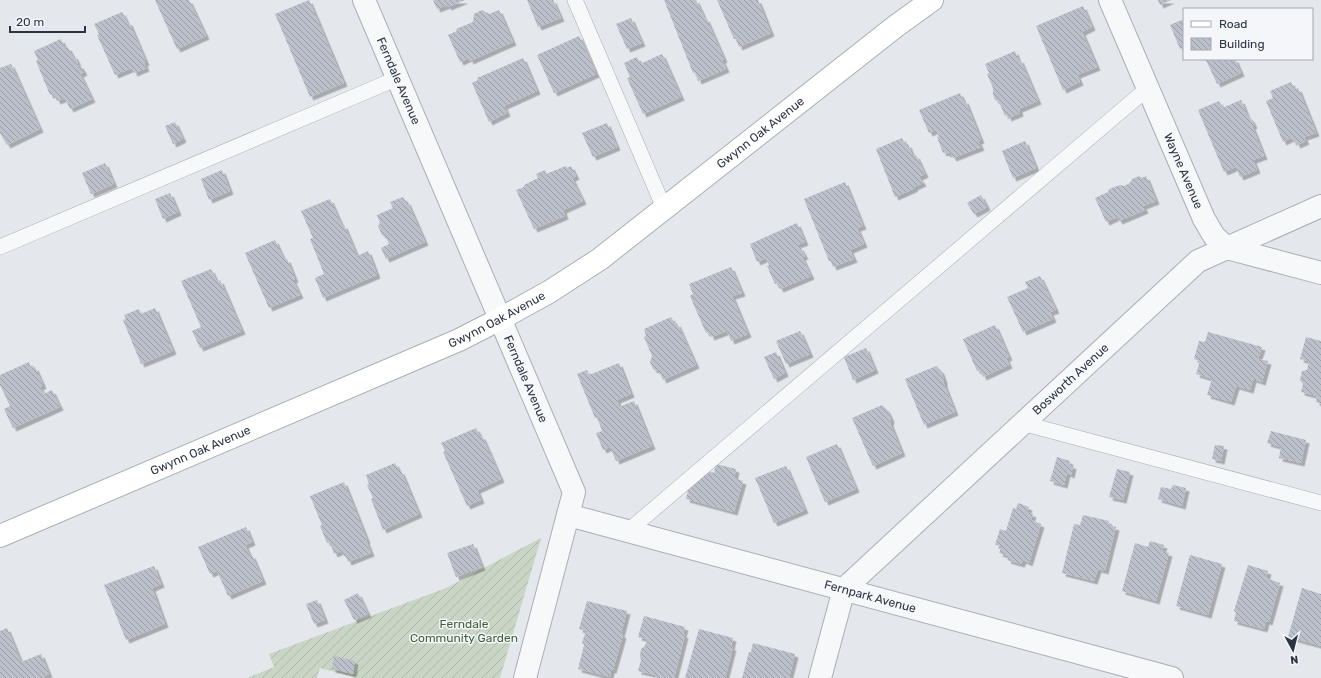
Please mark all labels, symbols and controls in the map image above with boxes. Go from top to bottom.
scale bar [10,8,85,34]
legend [1183,8,1313,60]
text: 20 m [16,15,44,29]
text: Road [1219,17,1247,31]
street label: Ferndale Avenue [374,35,423,127]
text: Building [1219,37,1265,51]
street label: Gwynn Oak Avenue [714,94,807,171]
street label: Wayne Avenue [1161,131,1206,211]
street label: Gwynn Oak Avenue [446,288,548,351]
street label: Ferndale Avenue [501,333,551,425]
street label: Bosworth Avenue [1030,340,1112,418]
street label: Gwynn Oak Avenue [148,423,253,478]
street label: Fernpark Avenue [823,577,918,616]
park label: Ferndale Community Garden [410,617,518,645]
north arrow [1273,630,1313,670]
text: N [1289,652,1299,666]

